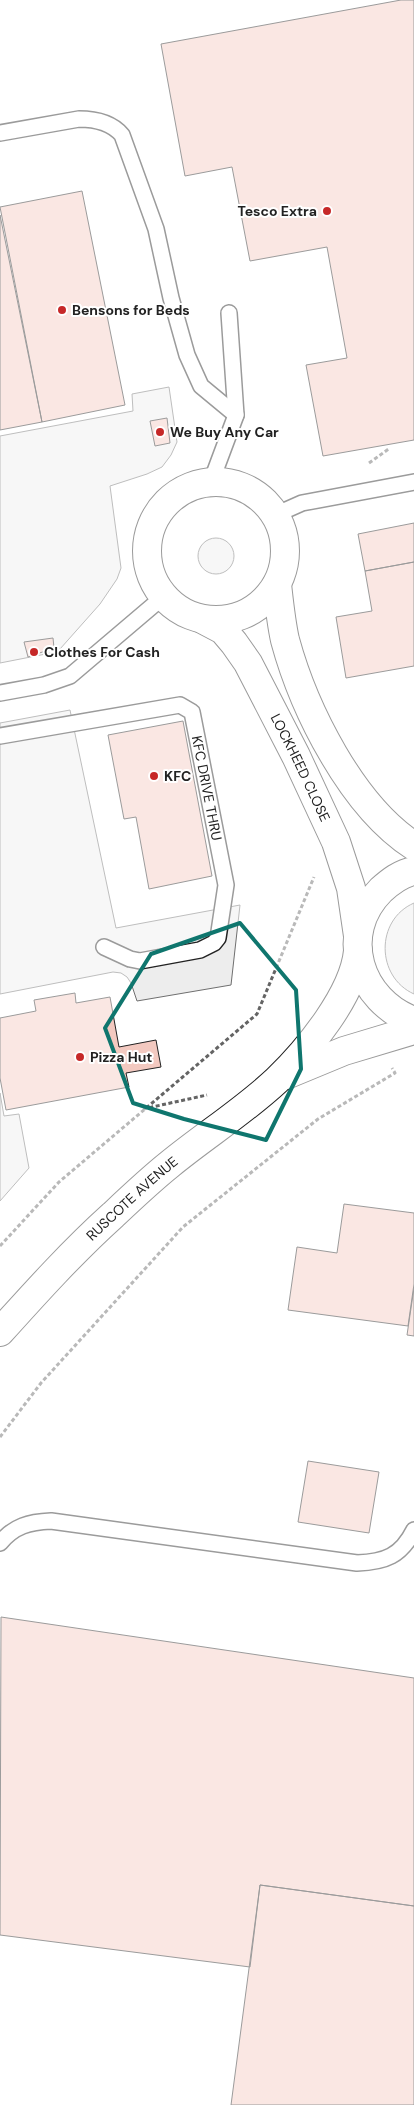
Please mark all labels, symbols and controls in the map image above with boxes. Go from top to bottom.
place label: Tesco Extra [238,202,317,220]
marker: Tesco Extra [321,205,333,217]
place label: Bensons for Beds [72,301,190,319]
marker: Bensons for Beds [56,304,68,316]
place label: We Buy Any Car [170,423,279,441]
marker: We Buy Any Car [154,426,166,438]
place label: Clothes For Cash [44,643,160,661]
marker: Clothes For Cash [28,646,40,658]
street label: LOCKHEED CLOSE [267,711,334,825]
street label: KFC DRIVE THRU [188,734,226,842]
place label: KFC [164,767,191,785]
marker: KFC [148,770,160,782]
place label: Pizza Hut [90,1048,152,1066]
marker: Pizza Hut [74,1051,86,1063]
street label: RUSCOTE AVENUE [82,1152,182,1244]

